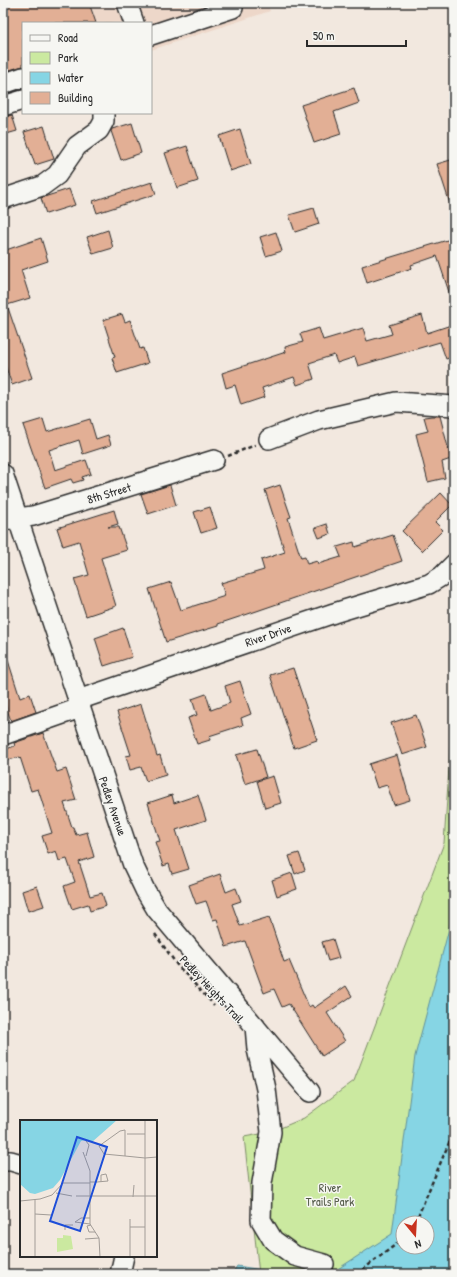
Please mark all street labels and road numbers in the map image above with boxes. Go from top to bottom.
street label: 8th Street [85,478,134,508]
street label: River Drive [243,619,294,651]
street label: Pedley Avenue [95,774,131,838]
street label: Pedley Heights Trail [176,951,248,1027]

